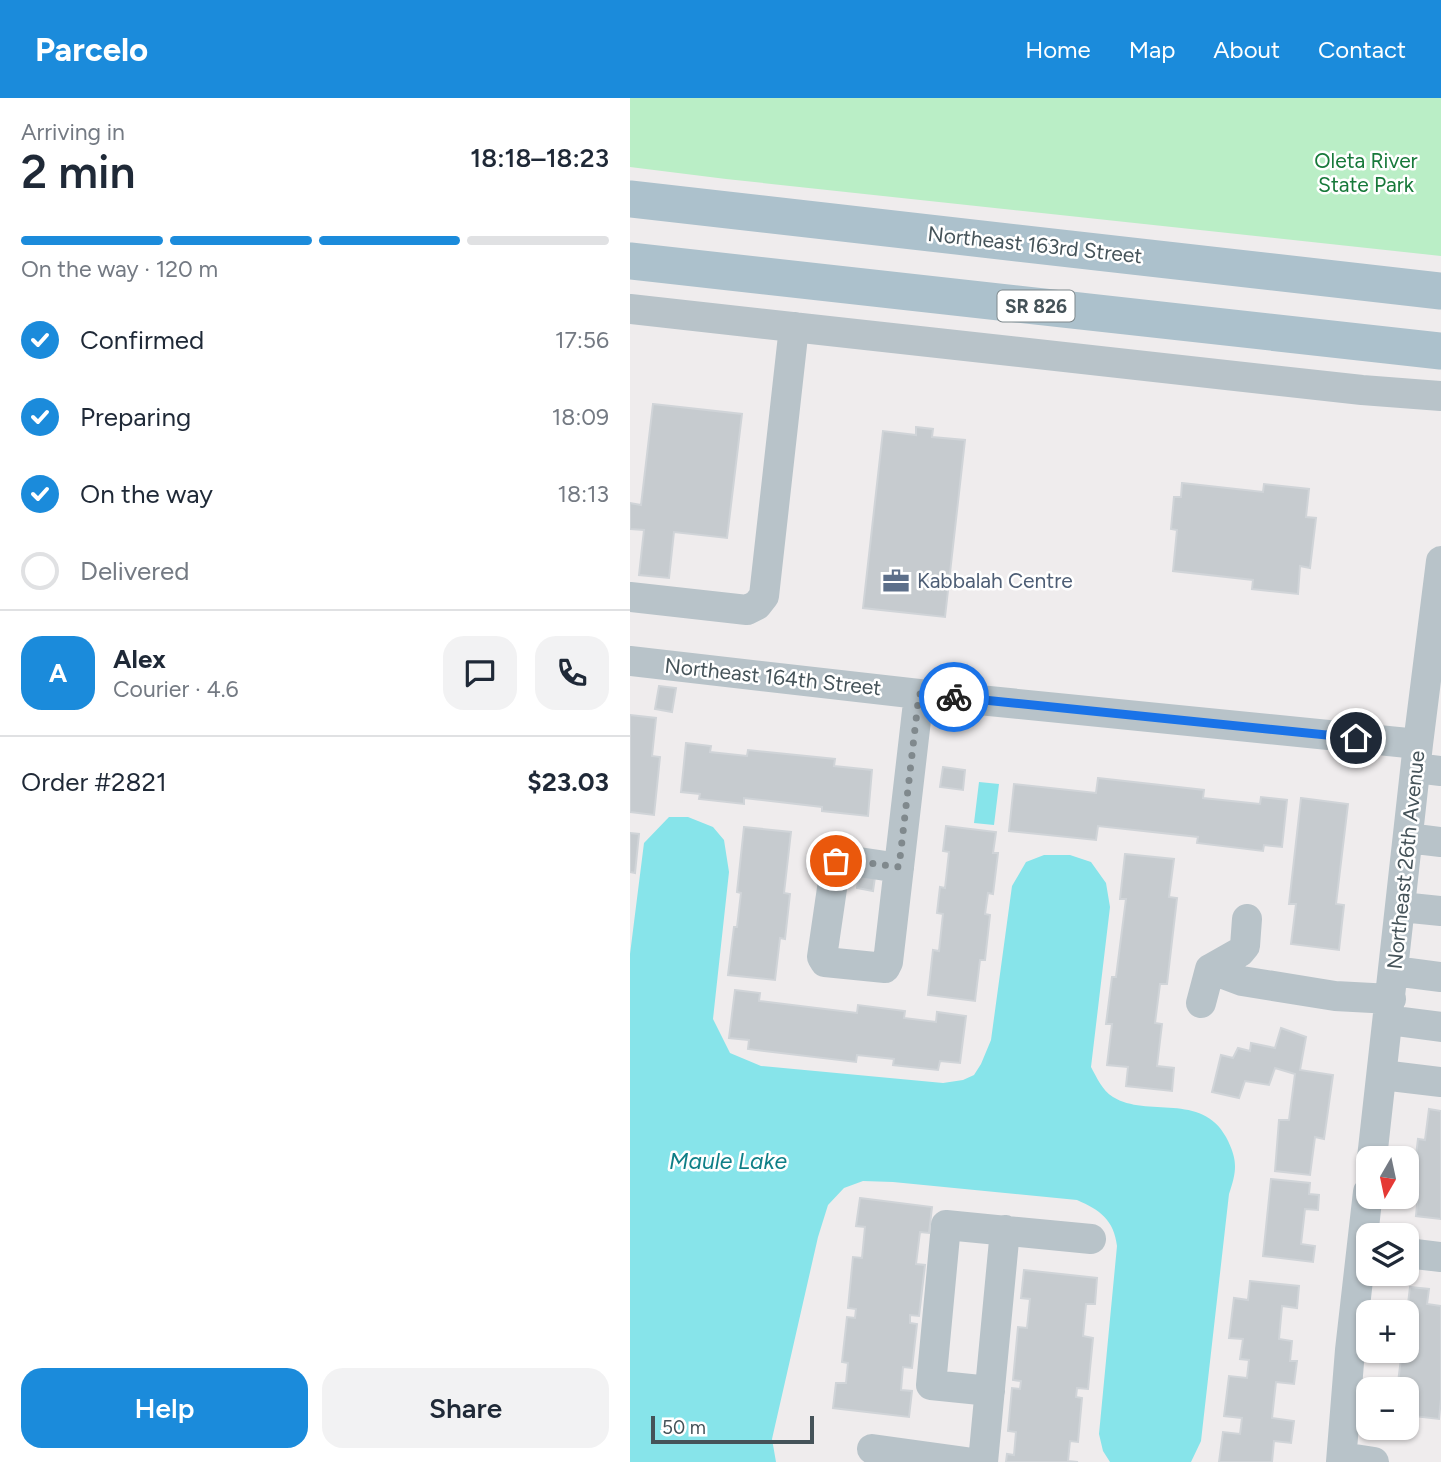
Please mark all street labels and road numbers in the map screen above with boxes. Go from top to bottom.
street label: Northeast 163rd Street [927,221,1144,268]
road number: SR 826 [998,290,1074,322]
street label: Northeast 164th Street [664,653,883,700]
street label: Northeast 26th Avenue [1382,749,1429,971]

